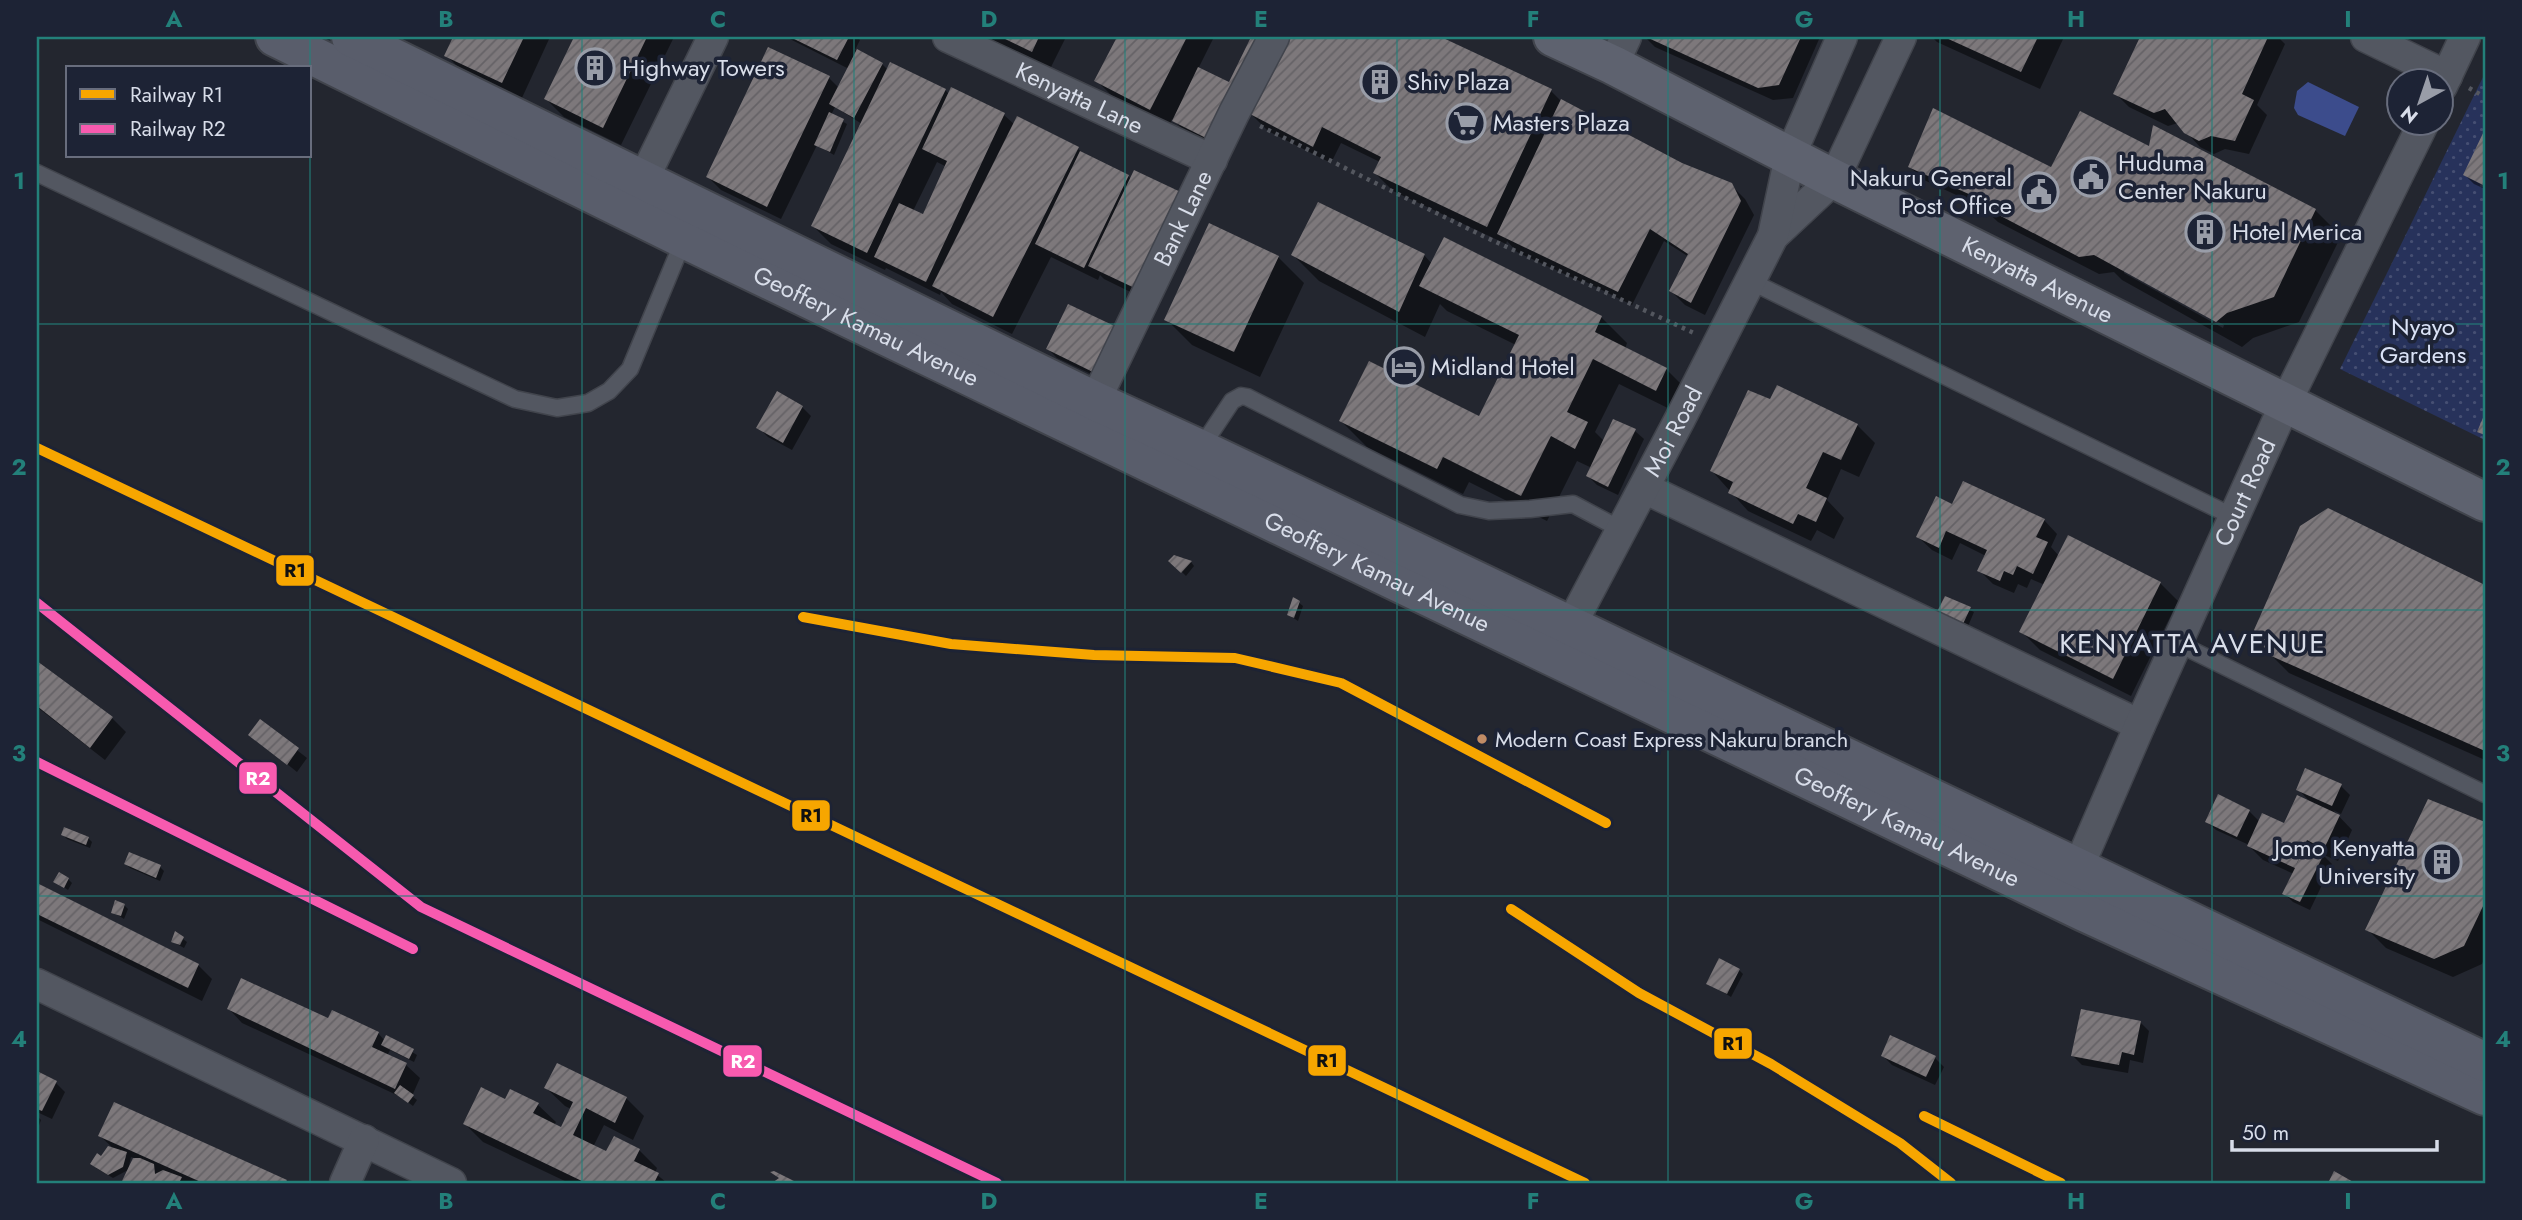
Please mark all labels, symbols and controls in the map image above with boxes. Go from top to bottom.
text: A [165,2,183,36]
text: B [438,2,454,36]
text: C [710,2,726,36]
text: D [981,2,998,36]
text: E [1254,2,1268,36]
text: F [1527,2,1539,36]
text: G [1795,2,1813,36]
text: H [2067,2,2085,36]
text: I [2344,2,2352,36]
building icon: Highway Towers [574,47,616,89]
place label: Highway Towers [622,50,785,85]
street label: Kenyatta Lane [1010,53,1149,143]
building icon: Shiv Plaza [1359,61,1401,103]
place label: Shiv Plaza [1407,64,1510,99]
legend [66,66,312,158]
north arrow [2386,66,2456,136]
text: Railway R1 [130,80,223,110]
text: N [2395,99,2424,130]
supermarket icon: Masters Plaza [1445,102,1487,144]
place label: Masters Plaza [1493,105,1630,140]
text: Railway R2 [130,114,226,144]
place label: Huduma Center Nakuru [2118,145,2267,208]
public building icon: Huduma Center Nakuru [2070,156,2112,198]
place label: Nakuru General Post Office [1850,160,2012,223]
text: 1 [13,164,25,198]
street label: Bank Lane [1145,164,1221,272]
text: 1 [2497,164,2509,198]
public building icon: Nakuru General Post Office [2018,171,2060,213]
building icon: Hotel Merica [2184,211,2226,253]
place label: Hotel Merica [2232,214,2362,249]
street label: Kenyatta Avenue [1956,227,2119,332]
street label: Geoffery Kamau Avenue [747,257,985,395]
park label: Nyayo Gardens [2380,309,2466,372]
hotel icon: Midland Hotel [1383,346,1425,388]
place label: Midland Hotel [1431,349,1575,384]
street label: Moi Road [1635,380,1711,483]
street label: Court Road [2205,433,2284,552]
text: 2 [11,450,27,484]
text: 2 [2495,450,2511,484]
street label: Geoffery Kamau Avenue [1258,502,1496,641]
line badge: R1 [275,554,315,587]
text: R1 [284,557,306,584]
district label: KENYATTA AVENUE [2059,623,2327,664]
place label: Modern Coast Express Nakuru branch [1495,723,1848,755]
marker: Modern Coast Express Nakuru branch [1475,732,1489,746]
text: 3 [12,736,26,770]
text: 3 [2496,736,2510,770]
street label: Geoffery Kamau Avenue [1788,757,2026,896]
line badge: R2 [238,761,278,795]
text: R2 [246,765,270,792]
line badge: R1 [791,799,831,832]
text: R1 [800,802,822,829]
place label: Jomo Kenyatta University [2271,830,2415,893]
building icon: Jomo Kenyatta University [2421,841,2463,883]
text: 4 [11,1022,27,1056]
text: 4 [2495,1022,2511,1056]
line badge: R1 [1713,1027,1753,1060]
text: R1 [1722,1030,1744,1057]
line badge: R2 [722,1044,763,1078]
line badge: R1 [1307,1044,1347,1077]
text: R1 [1316,1047,1338,1074]
text: R2 [731,1048,755,1075]
scale bar [2232,1108,2436,1152]
text: 50 m [2242,1118,2289,1148]
text: A [165,1184,183,1218]
text: B [438,1184,454,1218]
text: C [710,1184,726,1218]
text: D [981,1184,998,1218]
text: E [1254,1184,1268,1218]
text: F [1527,1184,1539,1218]
text: G [1795,1184,1813,1218]
text: H [2067,1184,2085,1218]
text: I [2344,1184,2352,1218]

